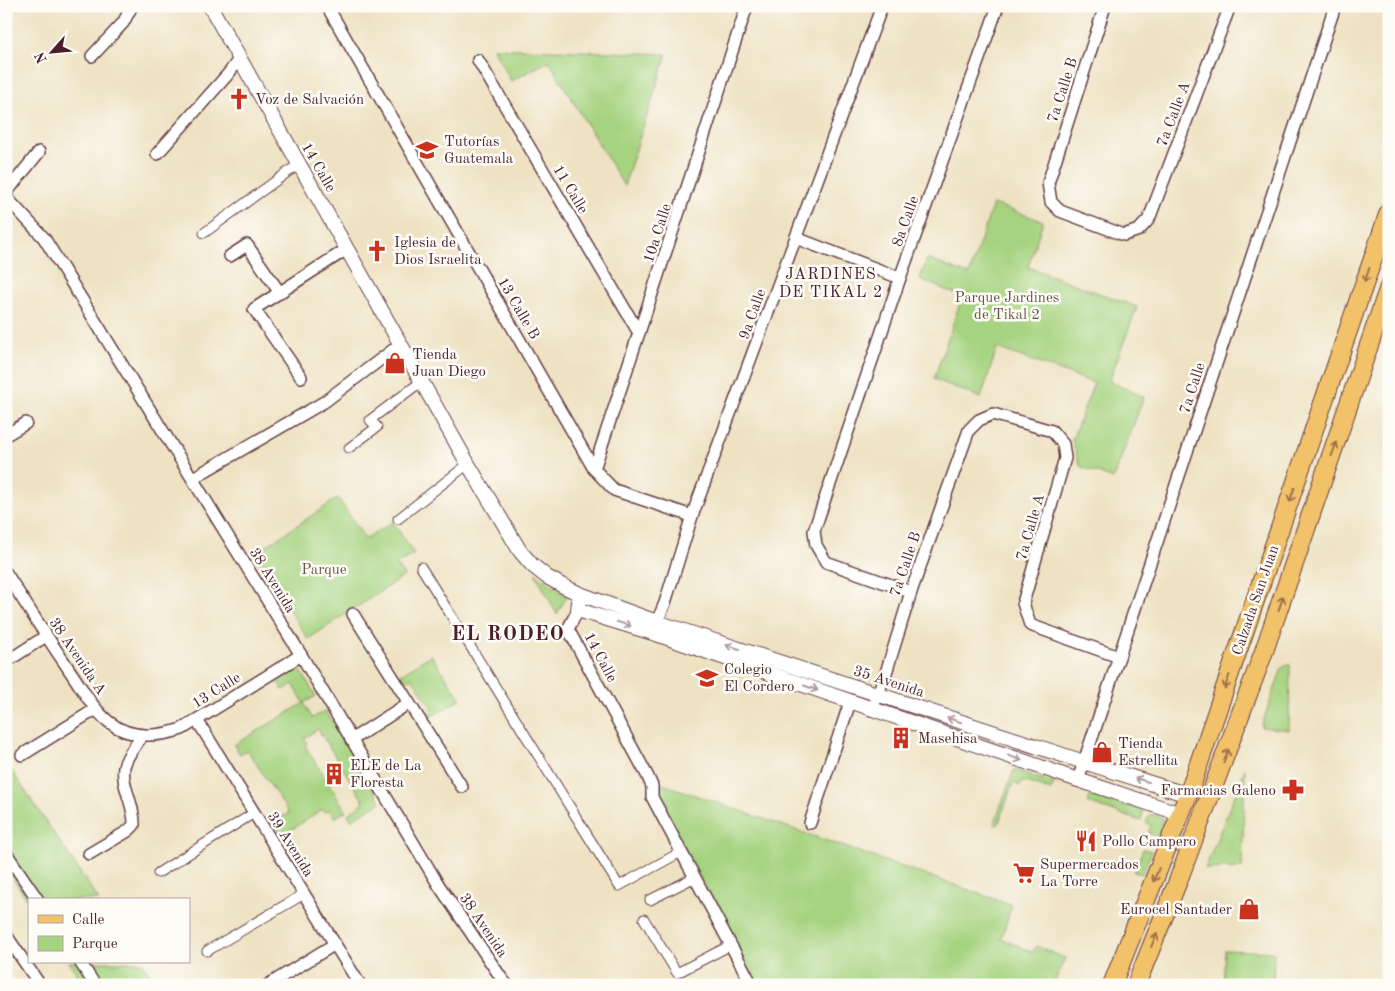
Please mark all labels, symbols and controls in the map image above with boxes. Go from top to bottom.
north arrow [28,28,78,78]
text: N [33,49,50,65]
street label: 7a Calle B [1046,56,1081,125]
street label: 7a Calle A [1155,79,1194,149]
church icon: Voz de Salvación [226,86,252,112]
place label: Voz de Salvación [255,93,364,108]
place label: Tutorías Guatemala [444,135,514,167]
school or university icon: Tutorías Guatemala [414,137,440,163]
street label: 14 Calle [298,141,338,195]
street label: 11 Calle [549,163,590,217]
street label: 8a Calle [890,194,923,249]
street label: 10a Calle [642,202,675,265]
place label: Iglesia de Dios Israelita [394,236,482,268]
church icon: Iglesia de Dios Israelita [364,238,390,264]
district label: JARDINES DE TIKAL 2 [779,267,883,301]
one-way arrow [1362,267,1371,282]
street label: 13 Calle B [494,275,541,342]
street label: 9a Calle [737,287,770,342]
park label: Parque Jardines de Tikal 2 [955,291,1059,323]
place label: Tienda Juan Diego [412,348,486,380]
shop icon: Tienda Juan Diego [382,350,408,376]
street label: 7a Calle [1178,361,1209,416]
one-way arrow [1330,442,1339,457]
one-way arrow [1286,487,1296,503]
street label: 7a Calle A [1015,492,1048,562]
street label: 7a Calle B [888,530,924,599]
street label: Calzada San Juan [1231,543,1282,658]
street label: 38 Avenida [246,546,298,616]
park label: Parque [301,563,347,578]
one-way arrow [1277,596,1286,611]
street label: 38 Avenida A [46,616,108,698]
one-way arrow [616,620,632,629]
district label: EL RODEO [451,625,565,645]
street label: 14 Calle [580,630,619,685]
one-way arrow [725,642,741,652]
place label: Colegio El Cordero [724,663,795,695]
street label: 35 Avenida [851,664,926,701]
school or university icon: Colegio El Cordero [694,665,720,691]
street label: 13 Calle [190,671,244,712]
one-way arrow [1222,673,1232,689]
one-way arrow [803,684,819,693]
one-way arrow [947,715,962,724]
building icon: Masehisa [888,725,914,751]
place label: Masehisa [918,732,978,747]
place label: Tienda Estrellita [1118,737,1179,769]
shop icon: Tienda Estrellita [1089,739,1115,765]
one-way arrow [1222,748,1231,764]
one-way arrow [1006,754,1022,763]
place label: ELE de La Floresta [350,759,422,791]
building icon: ELE de La Floresta [321,761,347,787]
one-way arrow [1134,775,1150,785]
pharmacy icon: Farmacias Galeno [1280,777,1306,803]
place label: Farmacias Galeno [1161,784,1276,799]
street label: 39 Avenida [264,810,316,880]
restaurant icon: Pollo Campero [1073,828,1099,854]
place label: Pollo Campero [1102,835,1196,850]
place label: Supermercados La Torre [1040,858,1139,890]
supermarket icon: Supermercados La Torre [1011,860,1037,886]
one-way arrow [1151,867,1161,882]
street label: 38 Avenida [456,891,510,961]
shop icon: Eurocel Santader [1236,896,1262,922]
legend [28,898,190,964]
place label: Eurocel Santader [1120,903,1232,918]
text: Calle [72,913,105,928]
one-way arrow [1150,933,1159,948]
text: Parque [72,937,118,952]

